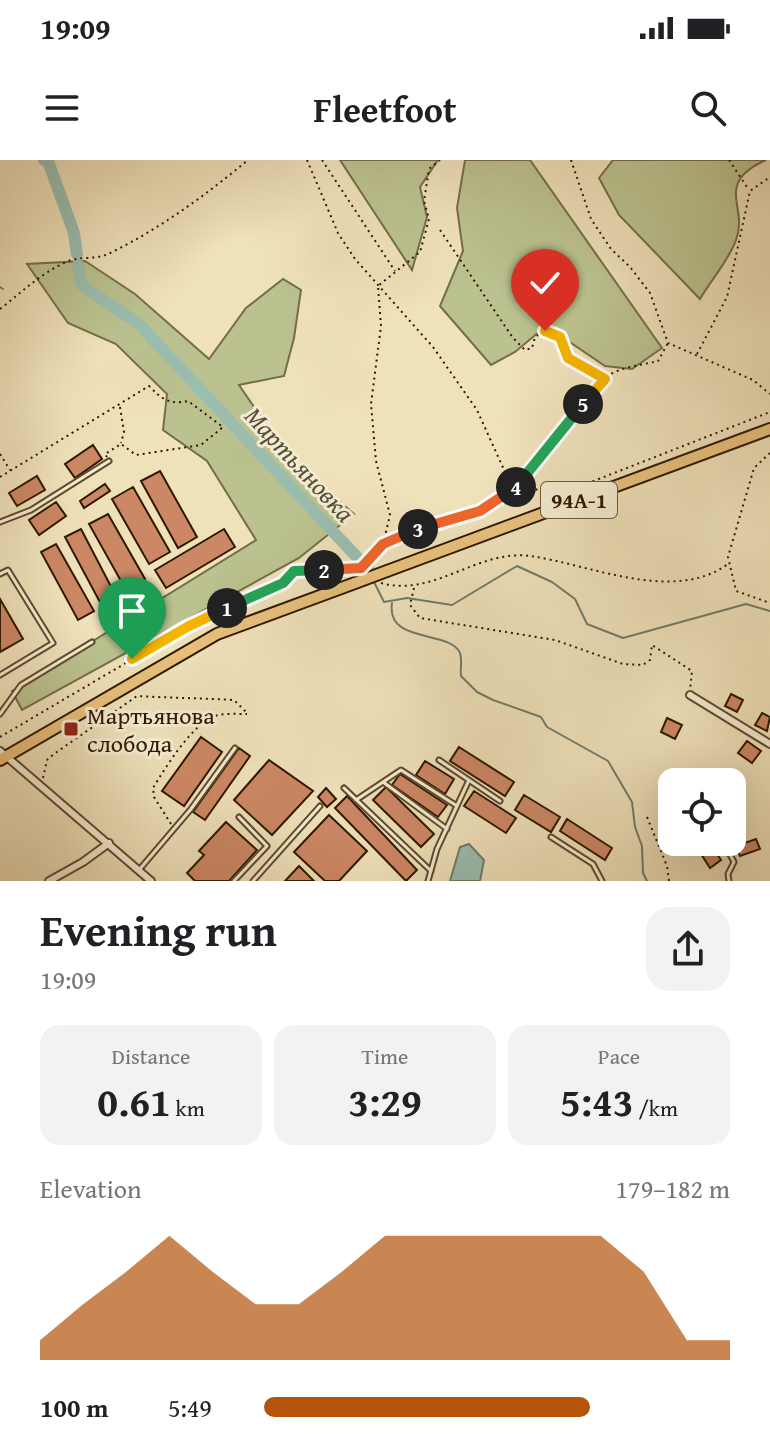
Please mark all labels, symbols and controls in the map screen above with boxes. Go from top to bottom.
text: 19:09 [40,6,111,50]
text: Fleetfoot [313,82,457,135]
icon: menu [40,86,84,130]
icon: search [686,86,730,130]
pin [511,249,579,331]
icon: check [523,261,567,305]
pin: 5 [563,384,603,424]
text: 5 [577,388,589,420]
water label: Мартьяновка [236,397,364,531]
pin: 4 [496,467,536,507]
text: 4 [510,471,522,503]
road number: 94А-1 [541,482,617,518]
pin: 3 [398,509,438,549]
text: 3 [412,513,424,545]
pin: 2 [304,550,344,590]
text: 2 [318,554,330,586]
pin [98,577,166,659]
pin: 1 [207,588,247,628]
icon: arrive [110,589,154,633]
text: 1 [221,592,233,624]
place label: Мартьянова слобода [87,698,215,761]
marker: Мартьянова слобода [62,720,80,738]
map controls [658,768,746,856]
button: locate [658,768,746,856]
text: Evening run [40,898,277,962]
button: share [646,907,730,991]
text: 19:09 [40,960,96,999]
text: Distance [112,1040,190,1072]
text: Time [362,1040,408,1072]
text: Pace [598,1040,640,1072]
text: 0.61 [97,1072,171,1131]
text: 3:29 [348,1072,422,1131]
text: 5:43 [560,1072,634,1131]
text: km [171,1092,205,1124]
text: /km [634,1092,678,1124]
text: Elevation [40,1169,142,1208]
text: 179–182 m [616,1169,730,1208]
text: 100 m [40,1388,108,1427]
text: 5:49 [168,1388,212,1427]

